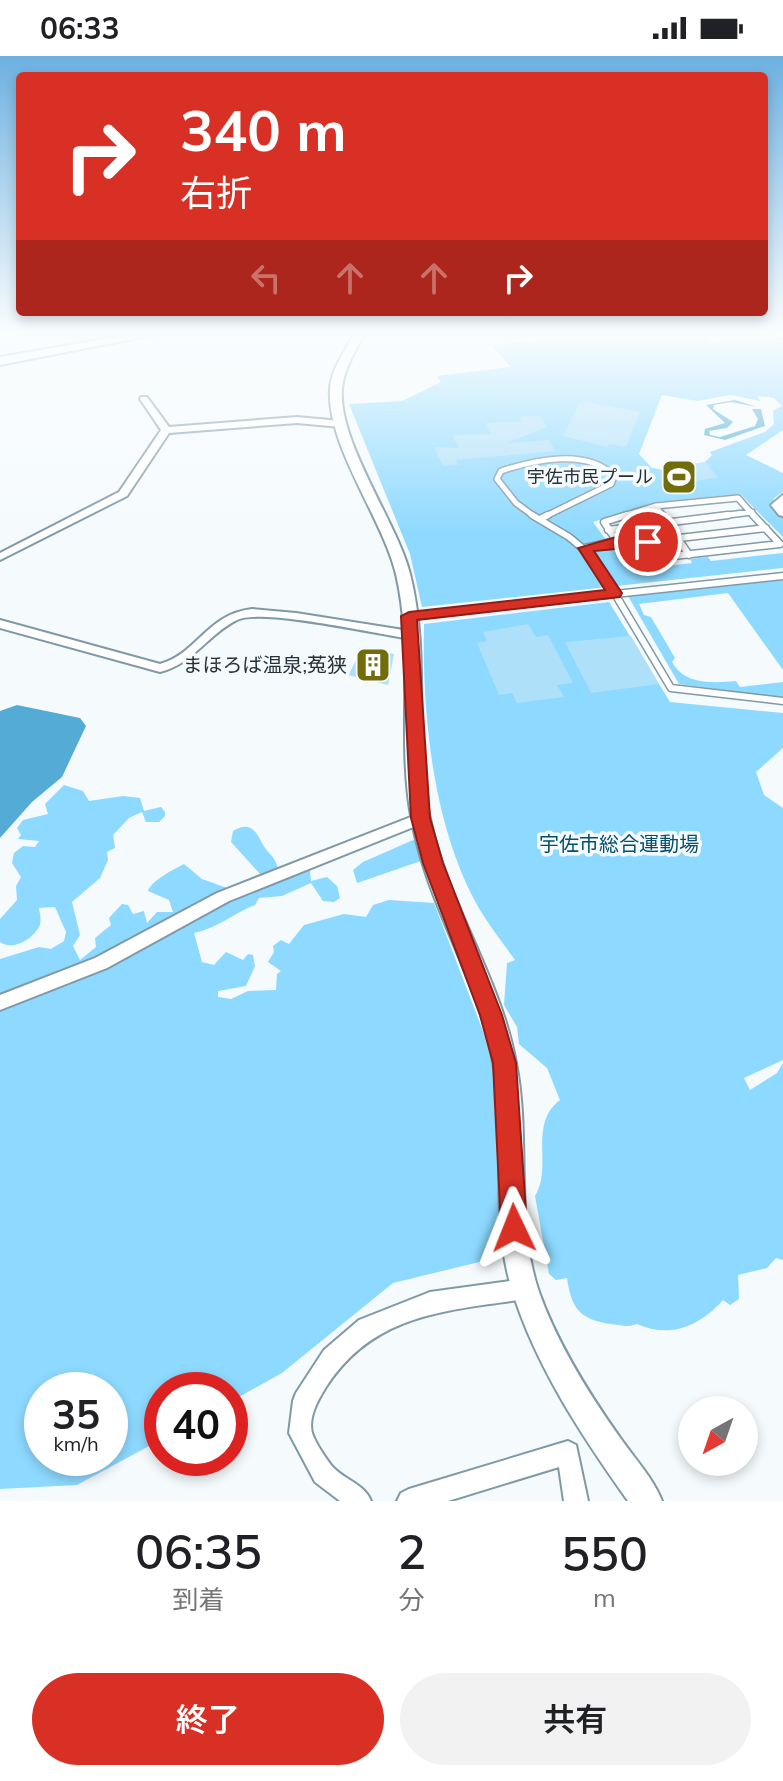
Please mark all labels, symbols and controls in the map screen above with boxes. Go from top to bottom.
text: 06:33 [40,9,119,47]
text: 340 m [180,95,347,165]
icon: right [48,104,152,208]
text: 右折 [180,170,252,215]
icon: left [244,256,288,300]
icon: ahead [328,256,372,300]
icon: ahead [412,256,456,300]
icon: right [496,256,540,300]
sports icon: 宇佐市民プール [660,458,698,496]
place label: 宇佐市民プール [527,465,653,488]
pin [614,508,682,576]
icon: arrive [626,520,670,564]
building icon: まほろば温泉;菟狭 [354,646,392,684]
place label: まほろば温泉;菟狭 [182,652,347,677]
park label: 宇佐市総合運動場 [539,831,699,856]
position arrow [472,1186,556,1270]
speed limit sign: 40 [144,1372,248,1476]
text: 35 [52,1389,100,1439]
north arrow [678,1396,758,1476]
map controls [678,1396,758,1476]
text: km/h [53,1431,99,1456]
text: 06:35 [135,1521,262,1581]
text: 2 [397,1521,426,1581]
text: 550 [561,1523,648,1583]
text: m [593,1581,616,1614]
text: 到着 [173,1583,225,1616]
text: 分 [399,1583,425,1616]
button: 終了 [32,1673,384,1765]
button: 共有 [400,1673,751,1765]

